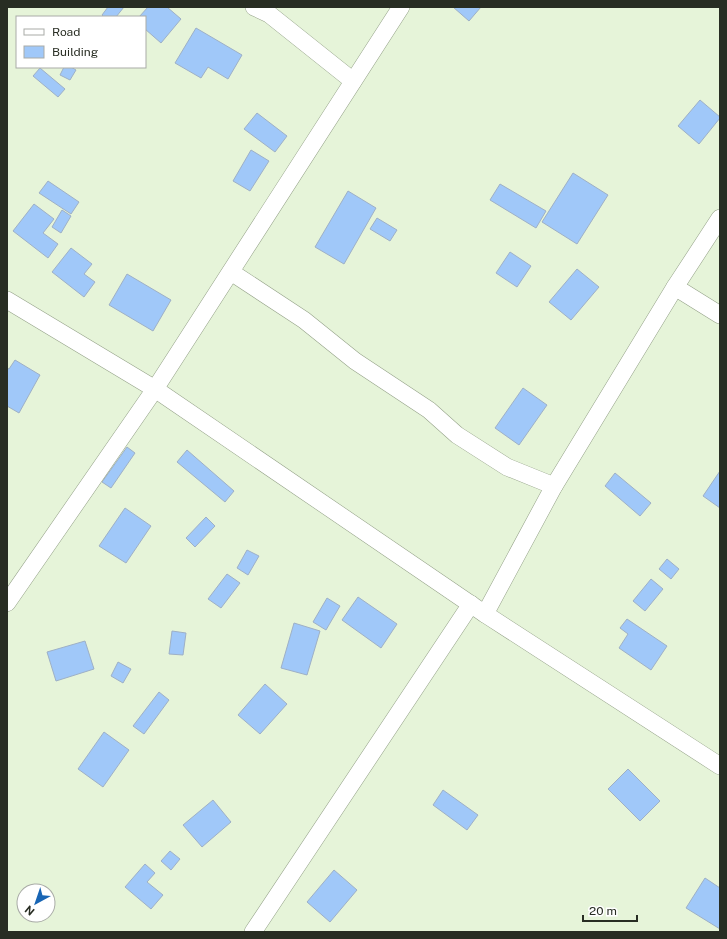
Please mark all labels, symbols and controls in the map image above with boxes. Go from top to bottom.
legend [16,16,146,68]
text: Road [52,25,80,39]
text: Building [52,45,98,59]
north arrow [16,883,56,923]
scale bar [583,897,637,923]
text: N [22,903,37,918]
text: 20 m [589,904,617,918]

